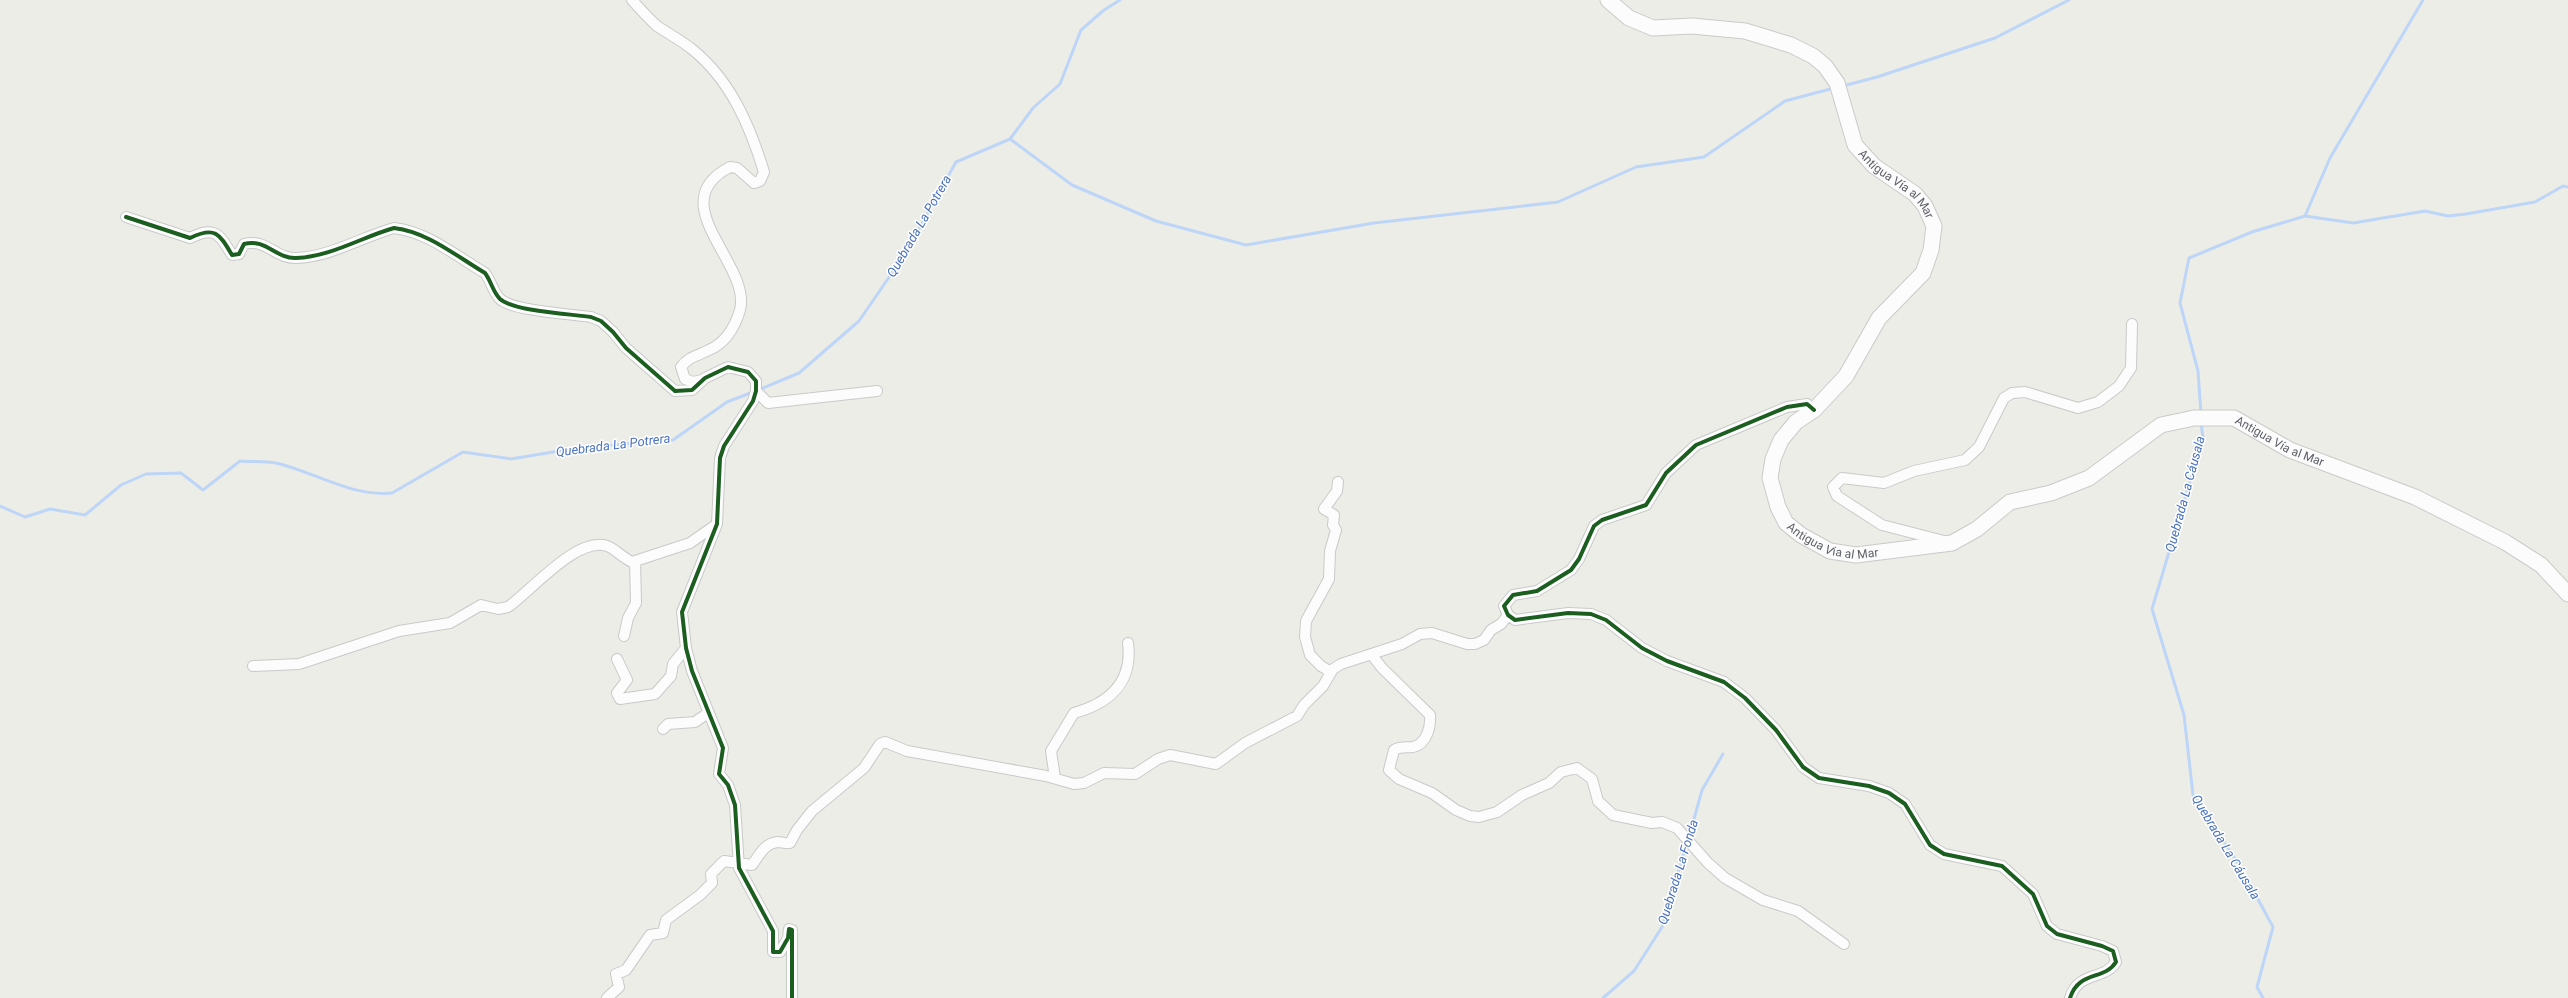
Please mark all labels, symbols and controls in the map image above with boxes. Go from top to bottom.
street label: Antigua Vía al Mar [1855,147,1937,220]
water label: Quebrada La Potrera [884,172,954,280]
street label: Antigua Vía al Mar [2233,413,2326,469]
water label: Quebrada La Potrera [555,431,671,459]
water label: Quebrada La Cáusala [2162,434,2208,554]
street label: Antigua Vía al Mar [1784,519,1879,562]
water label: Quebrada La Cáusala [2189,792,2263,902]
water label: Quebrada La Fonda [1655,817,1701,926]

